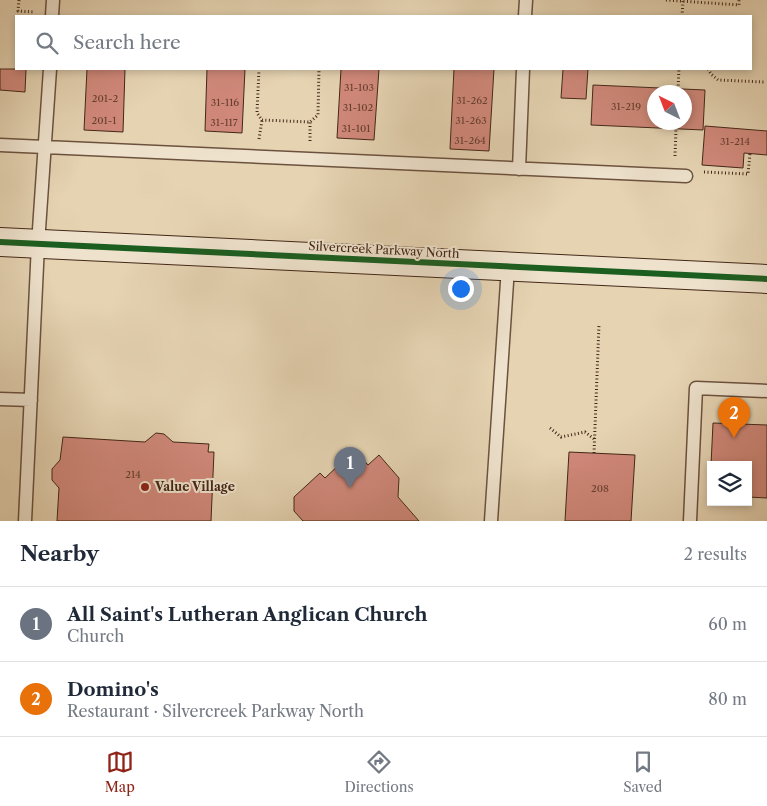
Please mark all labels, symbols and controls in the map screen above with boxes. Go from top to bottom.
search box [15,15,752,70]
icon: search [33,29,61,57]
text: Search here [73,31,181,54]
house number: 31-103 [344,81,374,94]
north arrow [647,85,692,130]
house number: 201-2 [92,92,119,105]
house number: 31-262 [456,94,488,107]
house number: 31-116 [211,96,239,109]
house number: 31-219 [611,100,641,113]
house number: 31-102 [343,101,373,114]
house number: 201-1 [92,114,117,127]
house number: 31-263 [455,114,487,127]
house number: 31-117 [210,116,238,129]
house number: 31-101 [342,122,371,135]
house number: 31-264 [454,134,486,147]
house number: 31-214 [720,135,750,148]
street label: Silvercreek Parkway North [308,238,460,261]
your location [448,276,474,302]
pin: 2 [718,397,750,438]
pin: 1 [334,447,366,488]
map controls [707,461,752,506]
button: layers [707,461,752,506]
house number: 214 [125,468,141,481]
place label: Value Village [154,479,235,494]
marker: Value Village [139,481,151,493]
house number: 208 [591,482,609,495]
text: Nearby [20,541,99,566]
text: 2 results [684,544,747,564]
text: All Saint's Lutheran Anglican Church [67,603,428,626]
text: 1 [32,614,40,634]
text: 60 m [708,614,747,634]
text: Church [67,626,124,646]
text: Domino's [67,678,159,701]
text: 2 [31,689,41,709]
text: 80 m [708,689,747,709]
text: Restaurant · Silvercreek Parkway North [67,701,364,721]
tab: Map [105,748,135,796]
tab: Directions [344,748,414,796]
tab: Saved [623,748,662,796]

